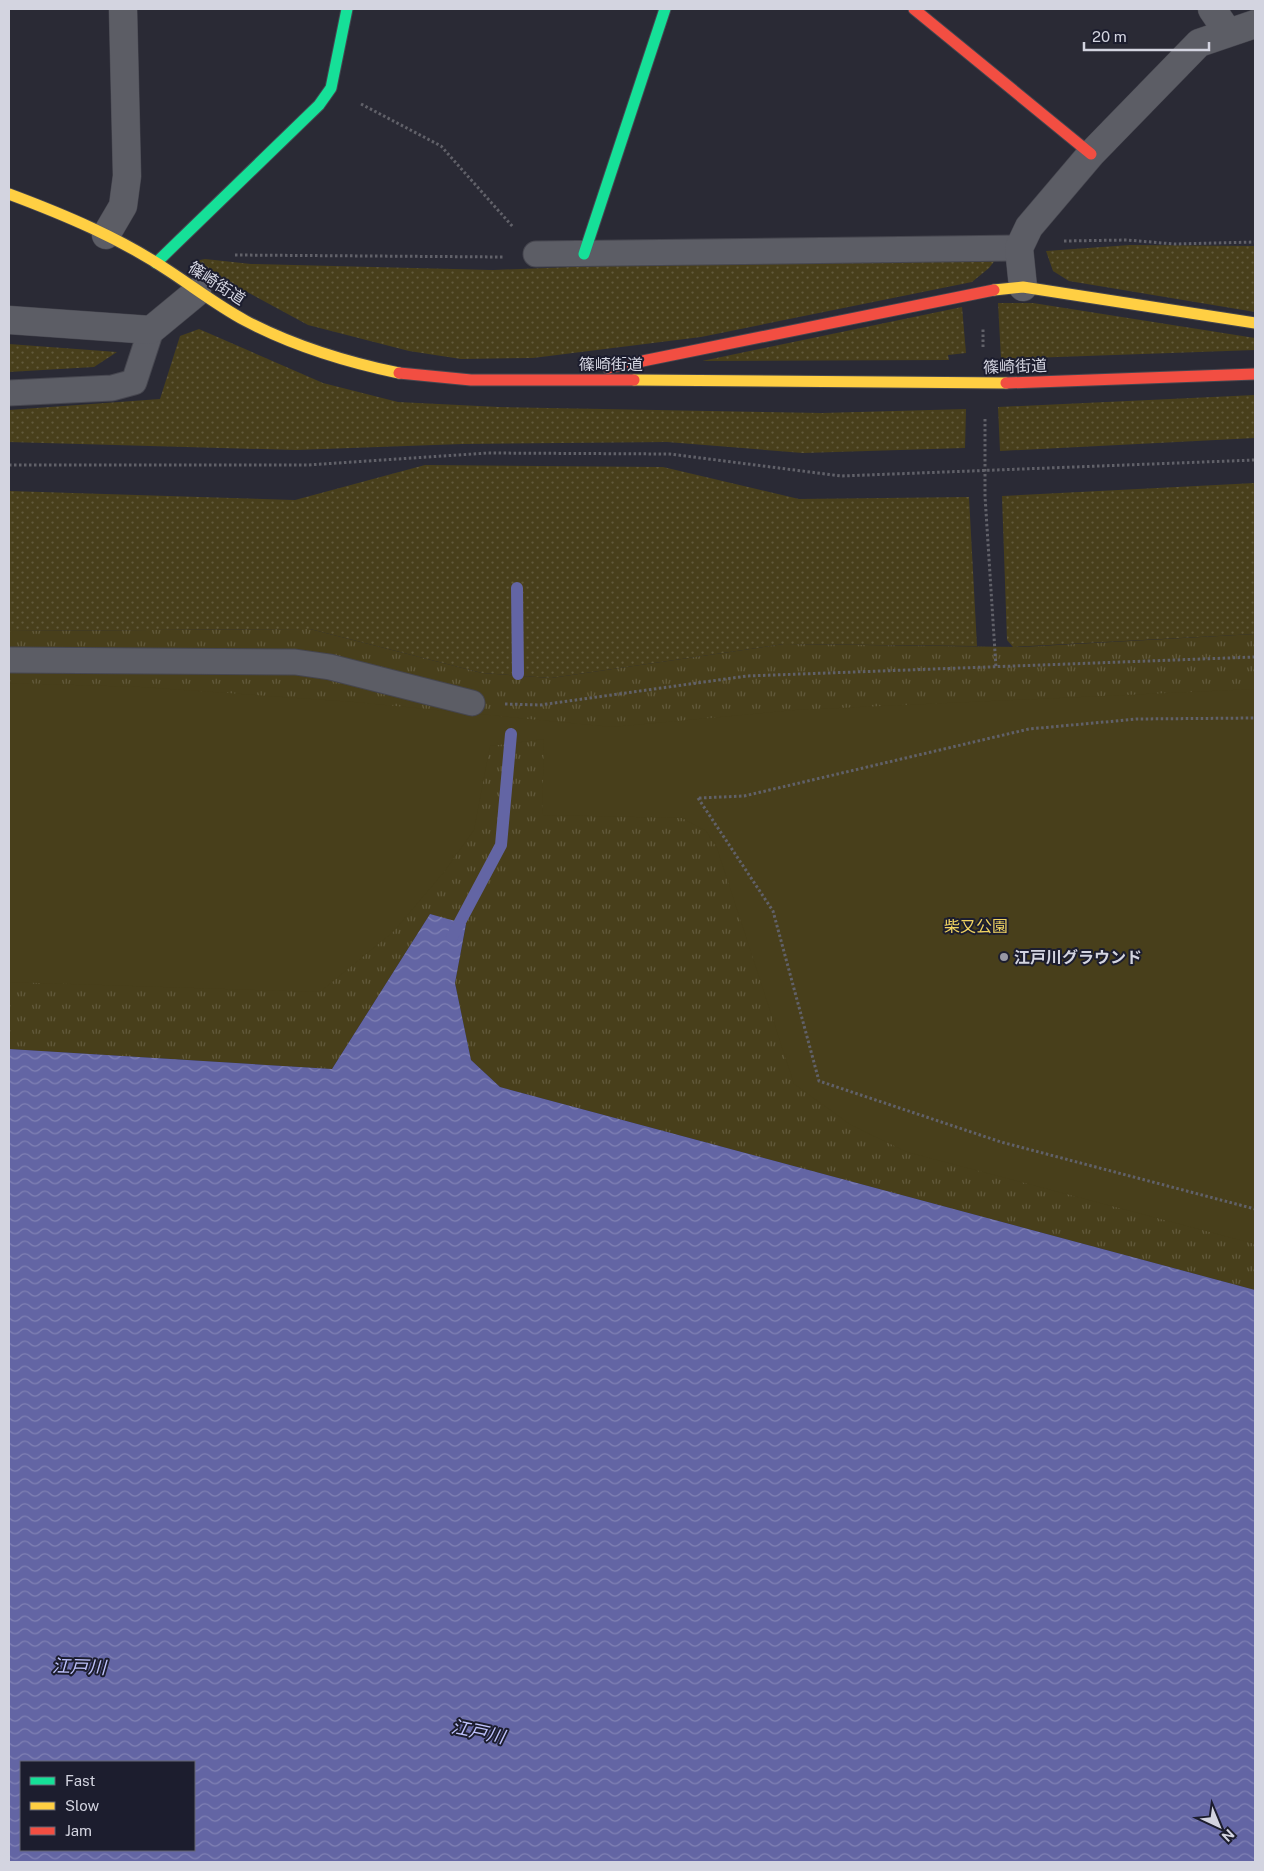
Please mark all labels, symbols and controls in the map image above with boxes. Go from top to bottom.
scale bar [1084,20,1209,52]
text: 20 m [1092,28,1127,45]
street label: 篠崎街道 [185,258,249,309]
street label: 篠崎街道 [579,355,643,374]
street label: 篠崎街道 [983,356,1047,377]
park label: 柴又公園 [944,917,1008,936]
place label: 江戸川グラウンド [1014,948,1142,967]
marker: 江戸川グラウンド [998,951,1010,963]
water label: 江戸川 [52,1655,108,1678]
water label: 江戸川 [450,1716,509,1748]
legend [20,1761,195,1851]
text: Fast [65,1772,95,1789]
text: Slow [65,1797,100,1814]
north arrow [1194,1801,1244,1851]
text: Jam [65,1822,92,1839]
text: N [1219,1826,1238,1845]

